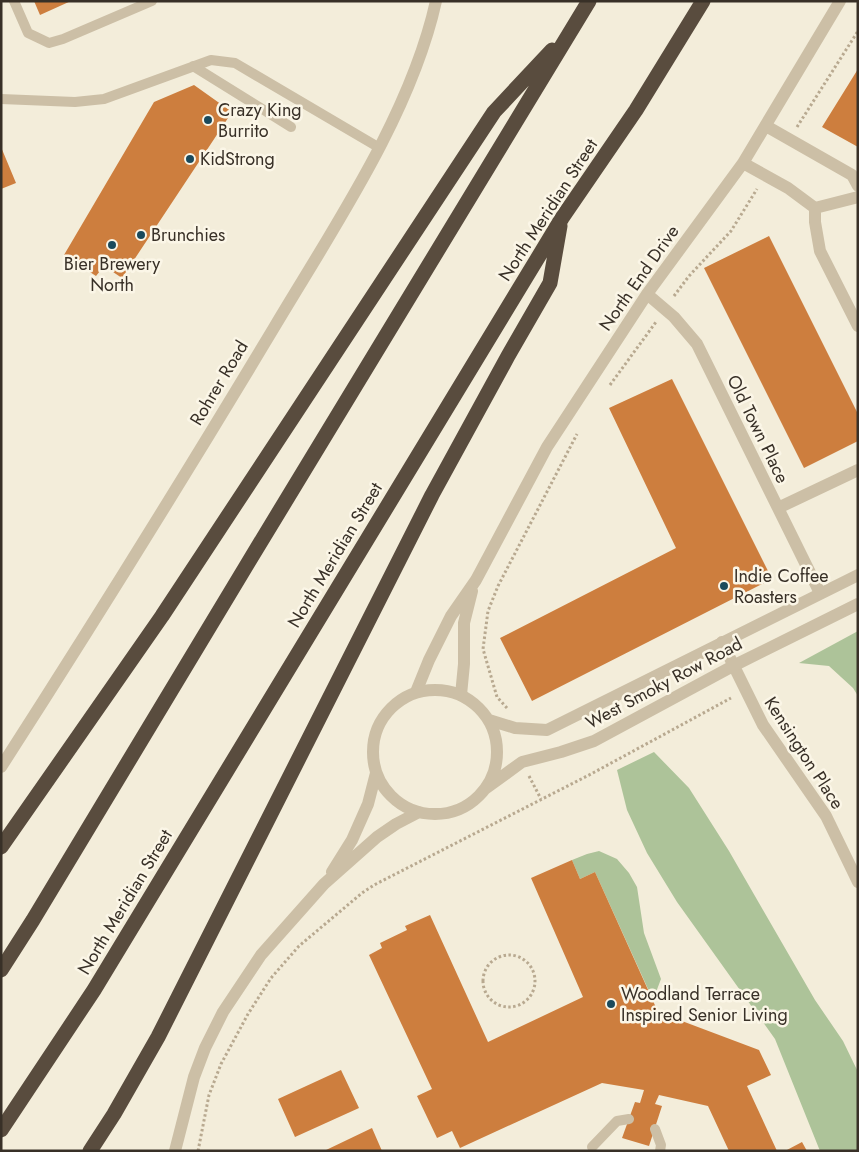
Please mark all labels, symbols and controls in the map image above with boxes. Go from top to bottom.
place label: Crazy King Burrito [218,97,302,144]
marker: Crazy King Burrito [202,114,214,126]
street label: North Meridian Street [492,133,604,286]
place label: KidStrong [200,146,275,172]
marker: KidStrong [184,153,196,165]
street label: North End Drive [593,220,685,336]
place label: Brunchies [151,222,225,248]
marker: Brunchies [135,229,147,241]
marker: Bier Brewery North [106,239,118,251]
place label: Bier Brewery North [64,251,160,298]
street label: Rohrer Road [183,336,255,430]
street label: Old Town Place [720,370,796,488]
street label: North Meridian Street [281,477,389,633]
place label: Indie Coffee Roasters [734,563,828,610]
marker: Indie Coffee Roasters [718,580,730,592]
street label: West Smoky Row Road [581,631,747,735]
street label: Kensington Place [758,692,850,814]
street label: North Meridian Street [71,824,179,980]
place label: Woodland Terrace Inspired Senior Living [621,981,788,1028]
marker: Woodland Terrace Inspired Senior Living [605,998,617,1010]

